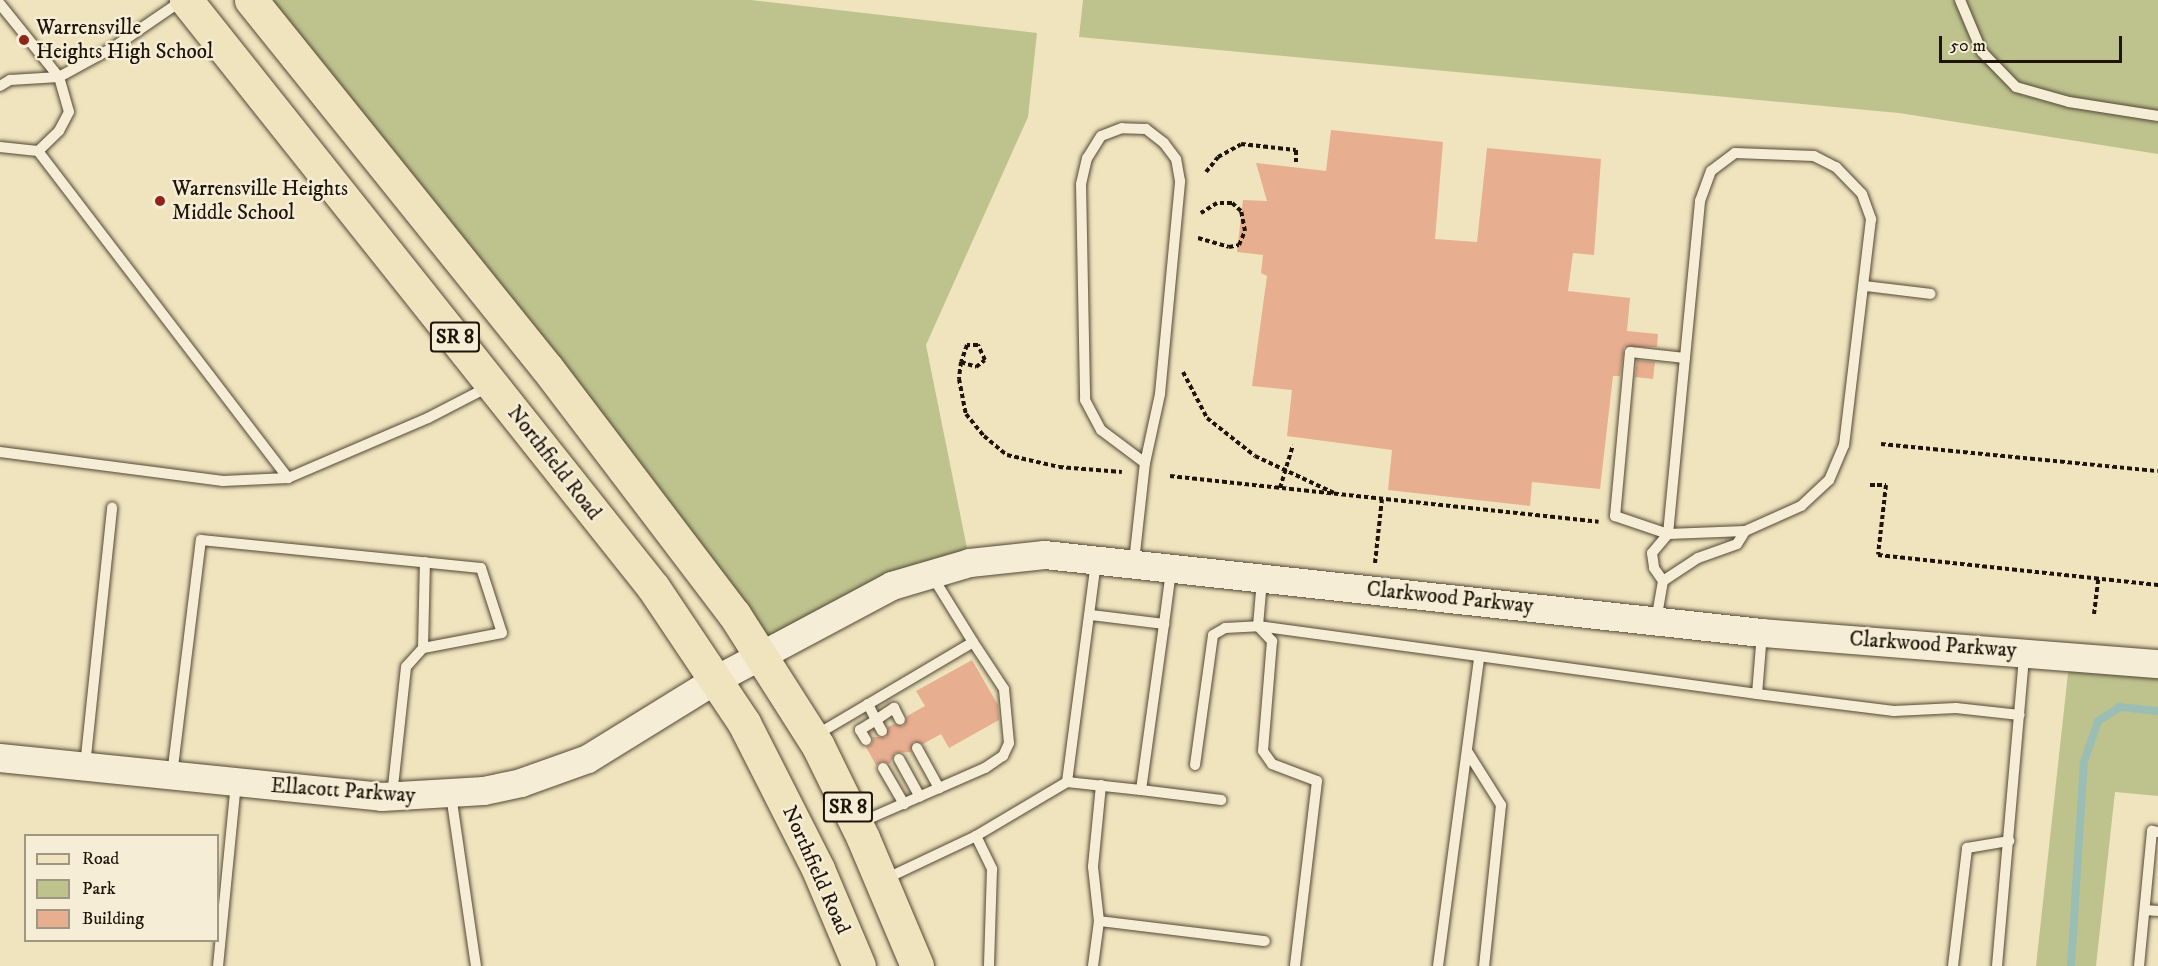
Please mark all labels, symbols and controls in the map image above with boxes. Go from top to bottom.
place label: Warrensville Heights High School [36,15,213,65]
scale bar [1942,24,2125,62]
marker: Warrensville Heights High School [17,33,31,47]
text: 50 m [1950,35,1986,57]
place label: Warrensville Heights Middle School [172,176,348,226]
marker: Warrensville Heights Middle School [153,194,167,208]
road number: SR 8 [430,320,480,354]
street label: Northfield Road [502,401,606,525]
street label: Clarkwood Parkway [1365,577,1535,619]
street label: Clarkwood Parkway [1849,627,2017,663]
street label: Ellacott Parkway [270,773,416,809]
road number: SR 8 [822,790,874,824]
street label: Northfield Road [776,802,856,938]
legend [24,834,219,942]
text: Road [82,848,119,870]
text: Park [82,878,116,900]
text: Building [82,908,144,930]

